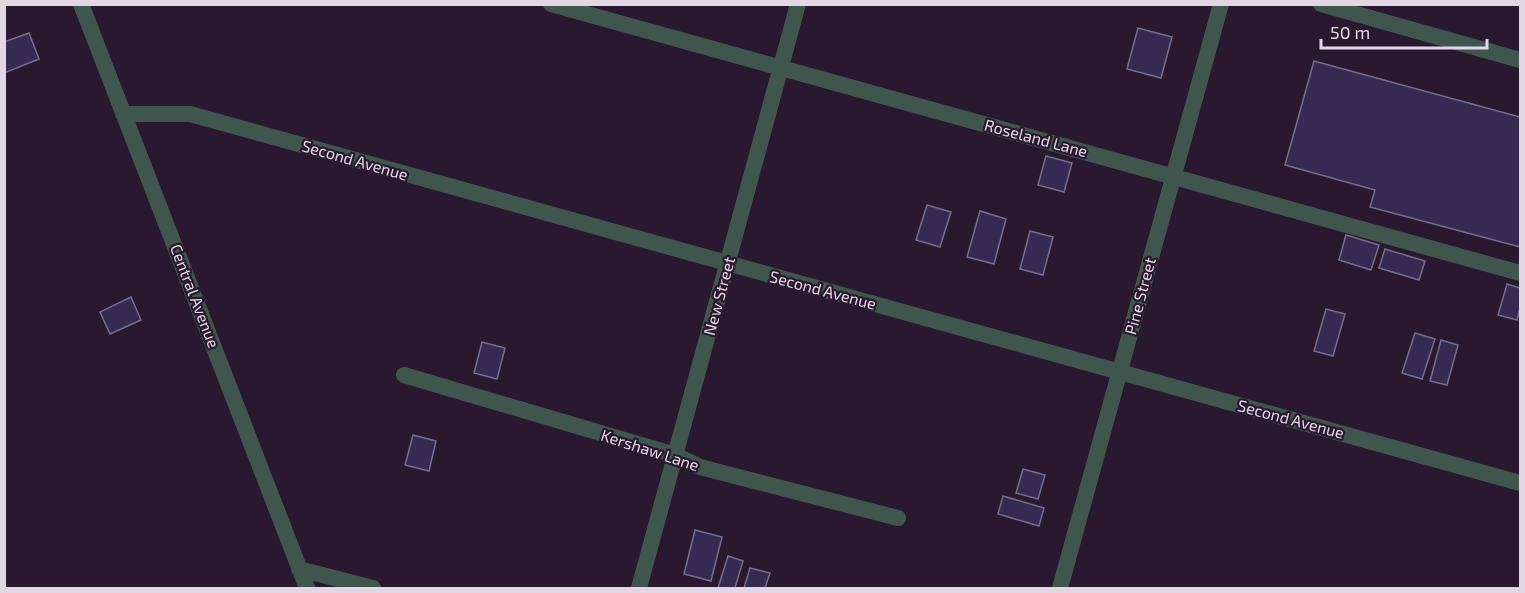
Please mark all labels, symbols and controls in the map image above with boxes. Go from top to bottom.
scale bar [1321,12,1488,50]
text: 50 m [1330,21,1370,43]
street label: Roseland Lane [982,115,1090,160]
street label: Second Avenue [300,135,410,184]
street label: Central Avenue [167,241,224,350]
street label: New Street [699,254,738,337]
street label: Pine Street [1120,255,1159,337]
street label: Second Avenue [768,266,879,313]
street label: Second Avenue [1236,395,1347,442]
street label: Kershaw Lane [599,425,701,474]

